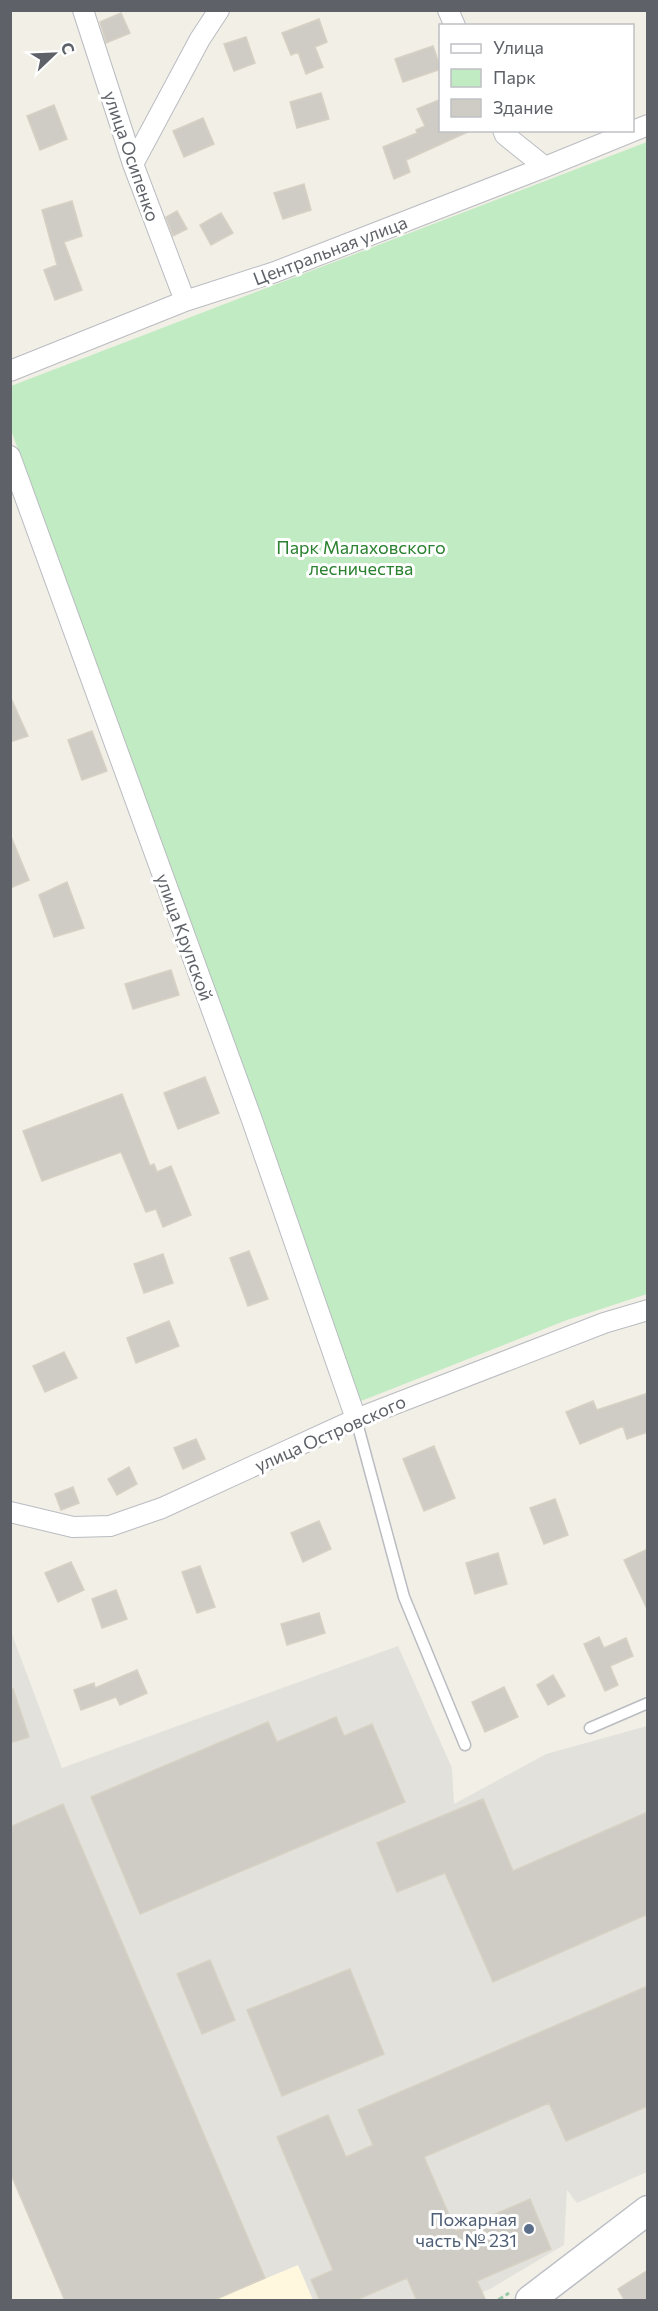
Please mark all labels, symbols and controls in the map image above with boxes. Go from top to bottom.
north arrow [24,24,84,84]
legend [439,24,634,132]
text: Улица [493,36,544,58]
text: С [57,39,79,57]
text: Парк [493,66,536,88]
street label: улица Осипенко [99,88,165,224]
text: Здание [493,96,553,118]
street label: Центральная улица [250,210,410,290]
park label: Парк Малаховского лесничества [276,536,446,579]
street label: улица Крупской [152,870,218,1004]
street label: улица Островского [251,1390,409,1476]
place label: Пожарная часть № 231 [416,2208,517,2251]
marker: Пожарная часть № 231 [522,2222,536,2236]

